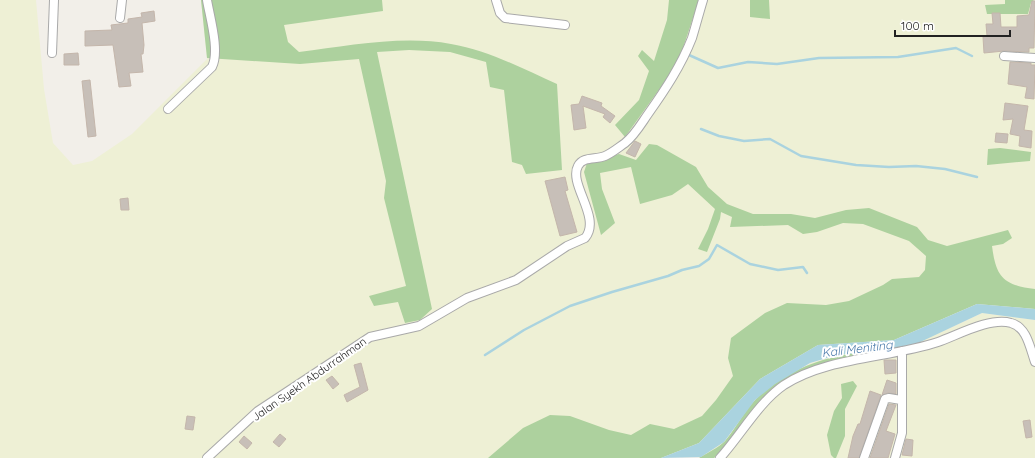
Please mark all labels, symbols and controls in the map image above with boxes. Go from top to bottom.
scale bar [895,12,1010,38]
text: 100 m [901,18,934,33]
street label: Jalan Syekh Abdurrahman [249,334,369,424]
water label: Kali Meniting [821,337,895,360]

